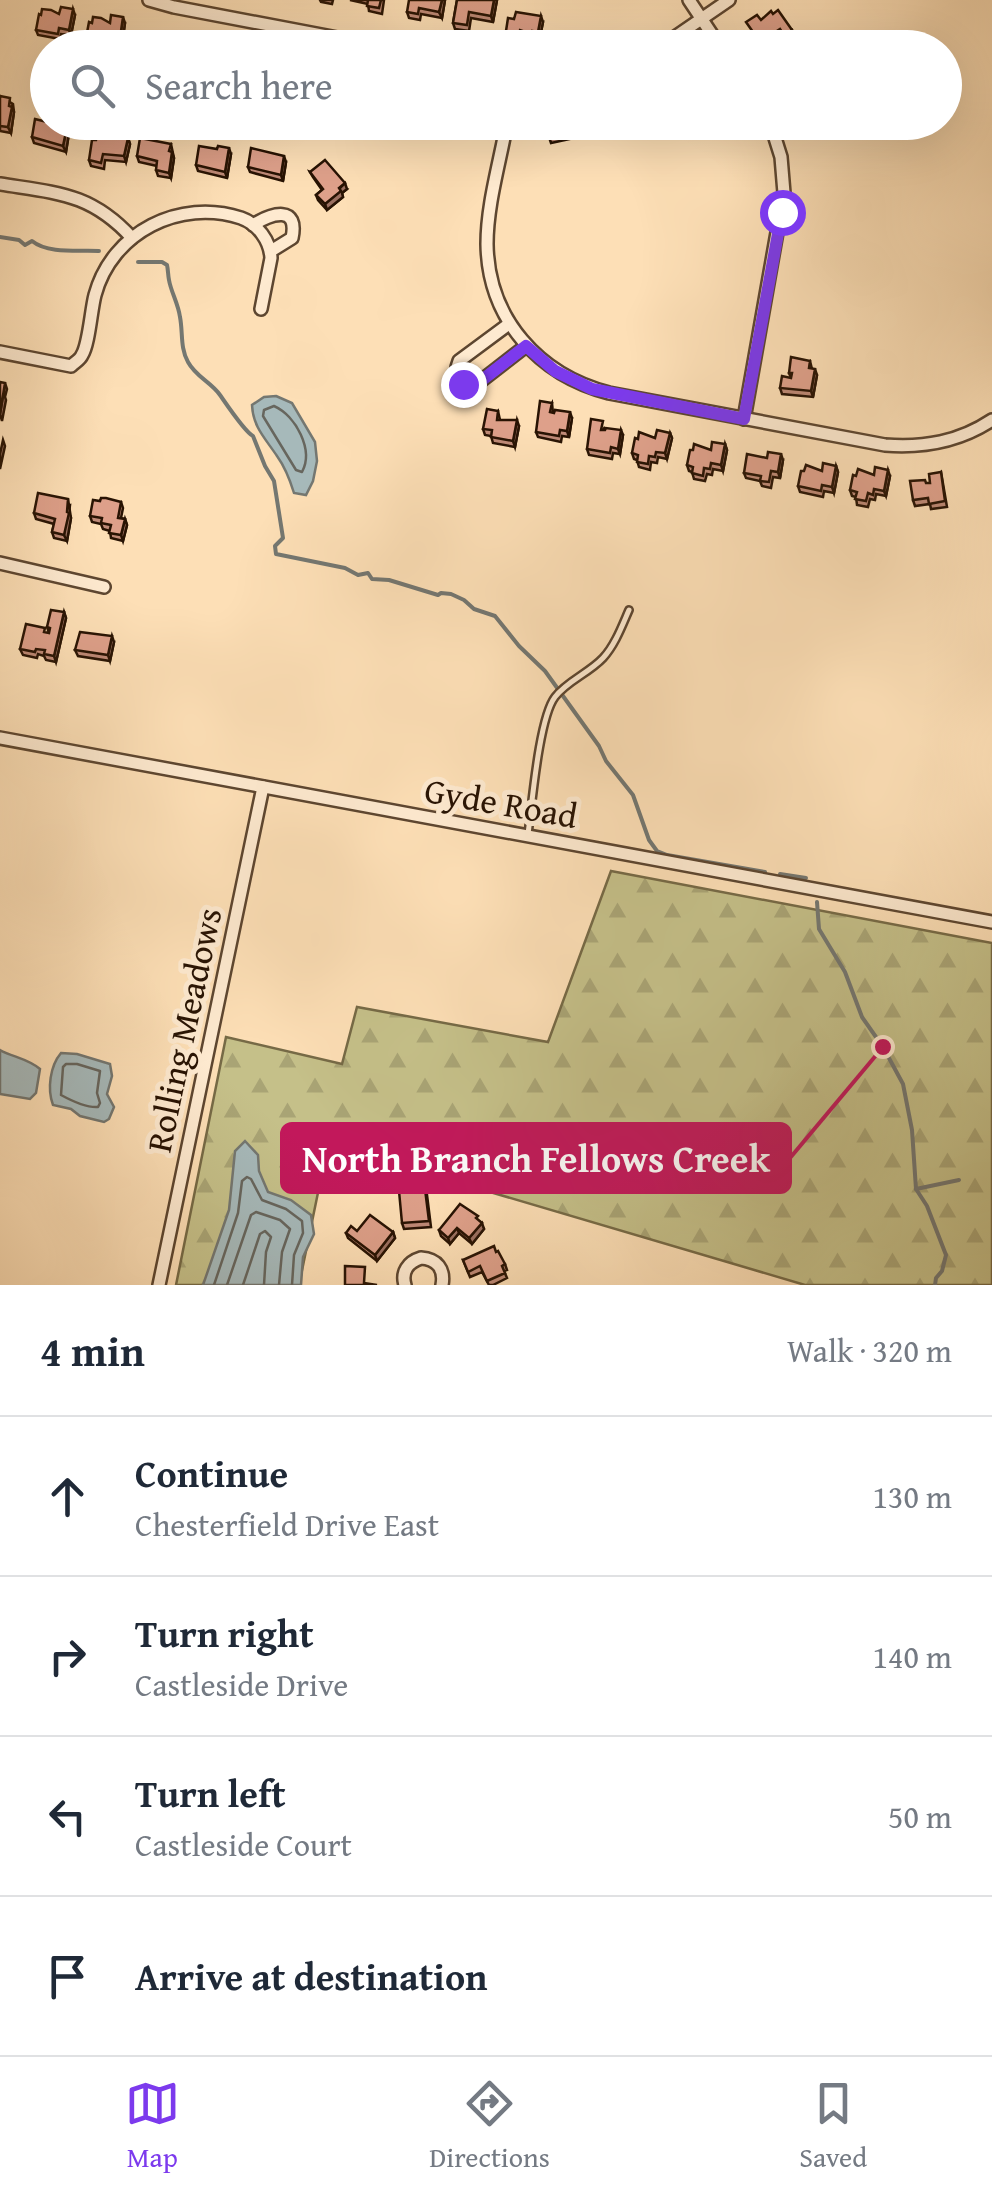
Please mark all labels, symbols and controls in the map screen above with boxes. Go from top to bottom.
search box [30,30,962,140]
text: Search here [145,57,333,113]
icon: search [65,58,120,113]
route start [760,190,806,236]
route end [441,362,487,408]
street label: Gyde Road [421,764,582,841]
street label: Rolling Meadows [133,903,234,1157]
callout: North Branch Fellows Creek [282,1124,790,1192]
text: North Branch Fellows Creek [302,1130,770,1186]
text: 4 min [40,1320,145,1381]
text: Walk · 320 m [787,1327,952,1374]
text: Continue [135,1445,288,1501]
icon: ahead [40,1469,95,1524]
text: 130 m [873,1473,952,1520]
text: Chesterfield Drive East [135,1501,439,1548]
text: Turn right [135,1605,314,1661]
icon: right [40,1629,95,1684]
text: 140 m [873,1633,952,1680]
text: Castleside Drive [135,1661,348,1708]
text: Turn left [135,1765,286,1821]
icon: left [40,1789,95,1844]
text: 50 m [888,1793,952,1840]
text: Castleside Court [135,1821,352,1868]
text: Arrive at destination [135,1948,488,2004]
icon: arrive [40,1949,95,2004]
tab: Map [125,2076,180,2177]
tab: Directions [429,2076,550,2177]
tab: Saved [799,2076,867,2177]

